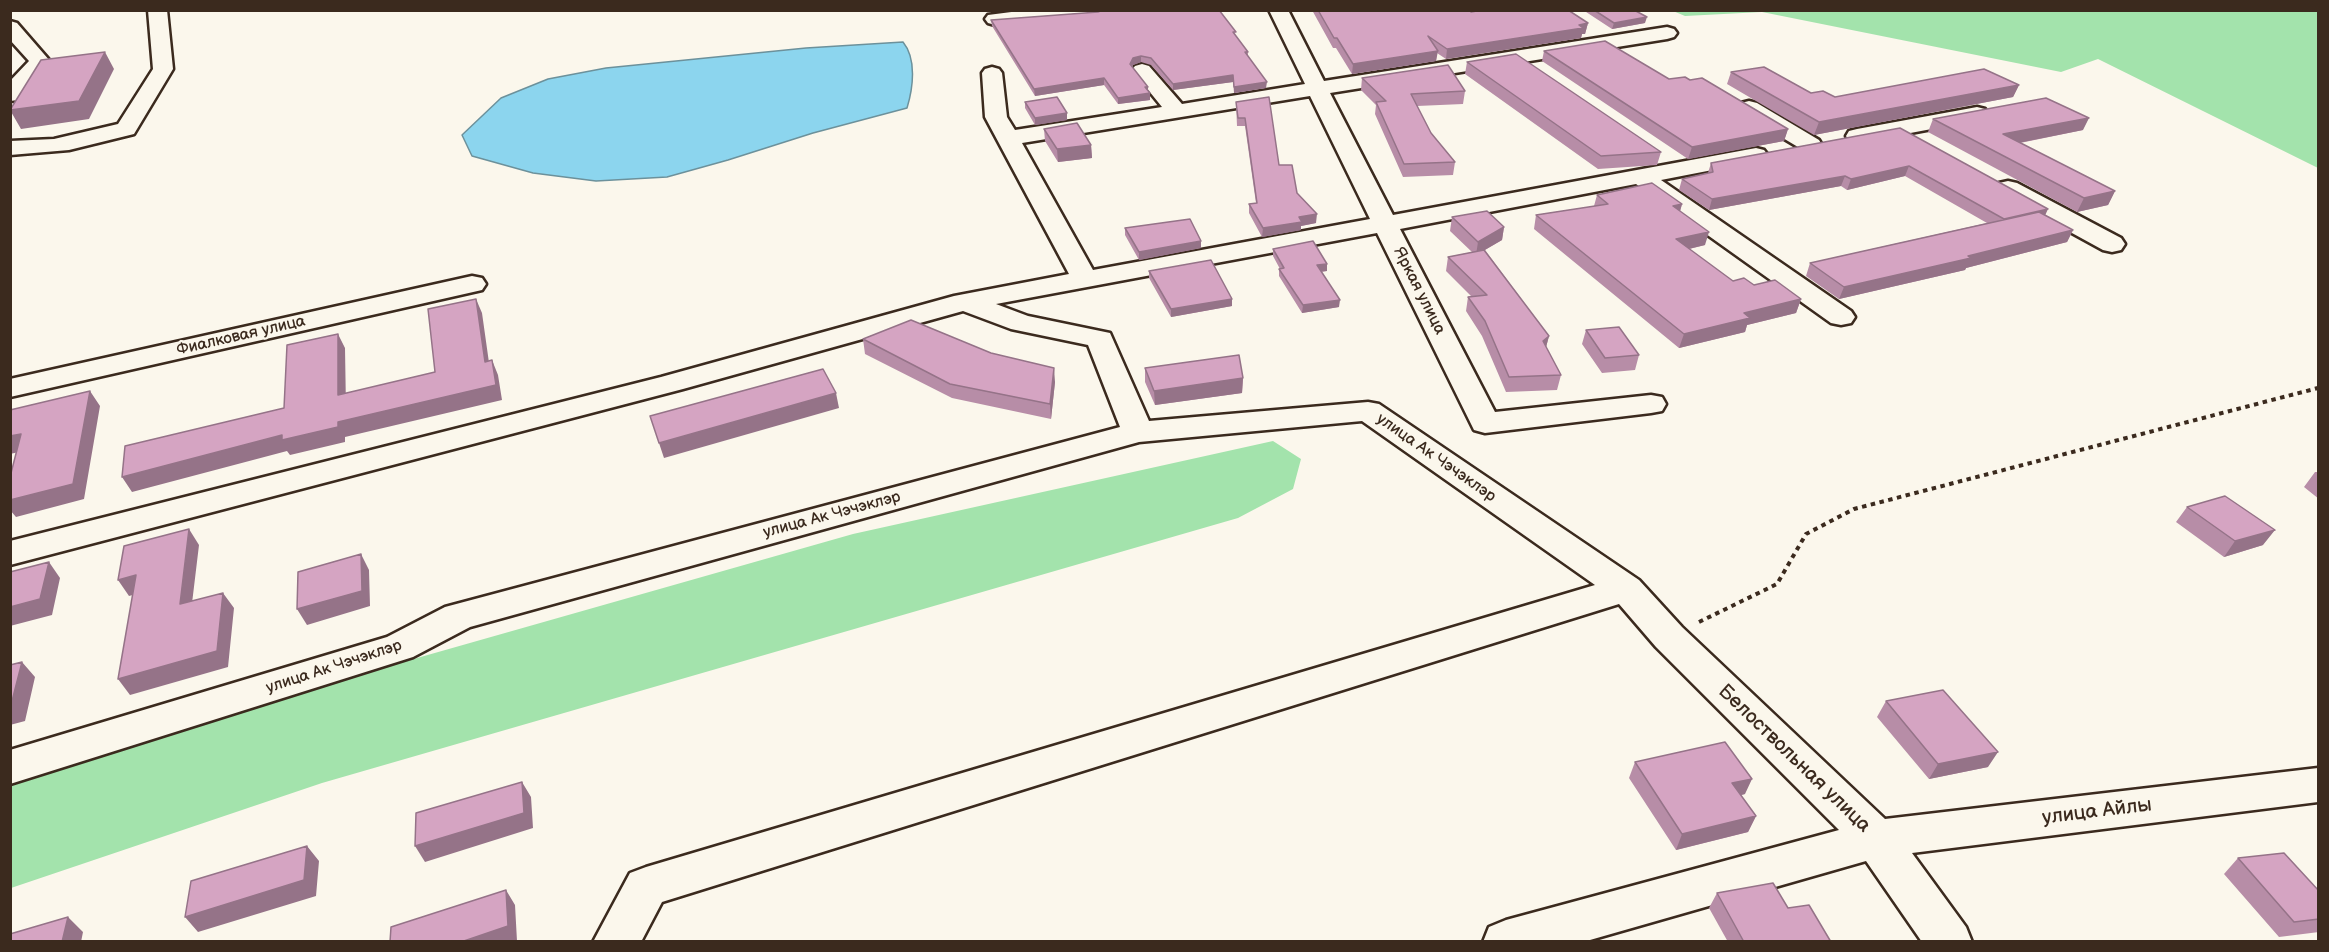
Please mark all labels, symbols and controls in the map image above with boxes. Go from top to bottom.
street label: Яркая улица [1389,244,1449,338]
street label: Фиалковая улица [175,312,307,360]
street label: улица Ак Чэчэклэр [1373,410,1499,506]
street label: улица Ак Чэчэклэр [761,487,903,543]
street label: улица Ак Чэчэклэр [264,636,404,698]
street label: Белоствольная улица [1713,680,1875,838]
street label: улица Айлы [2041,793,2153,831]

